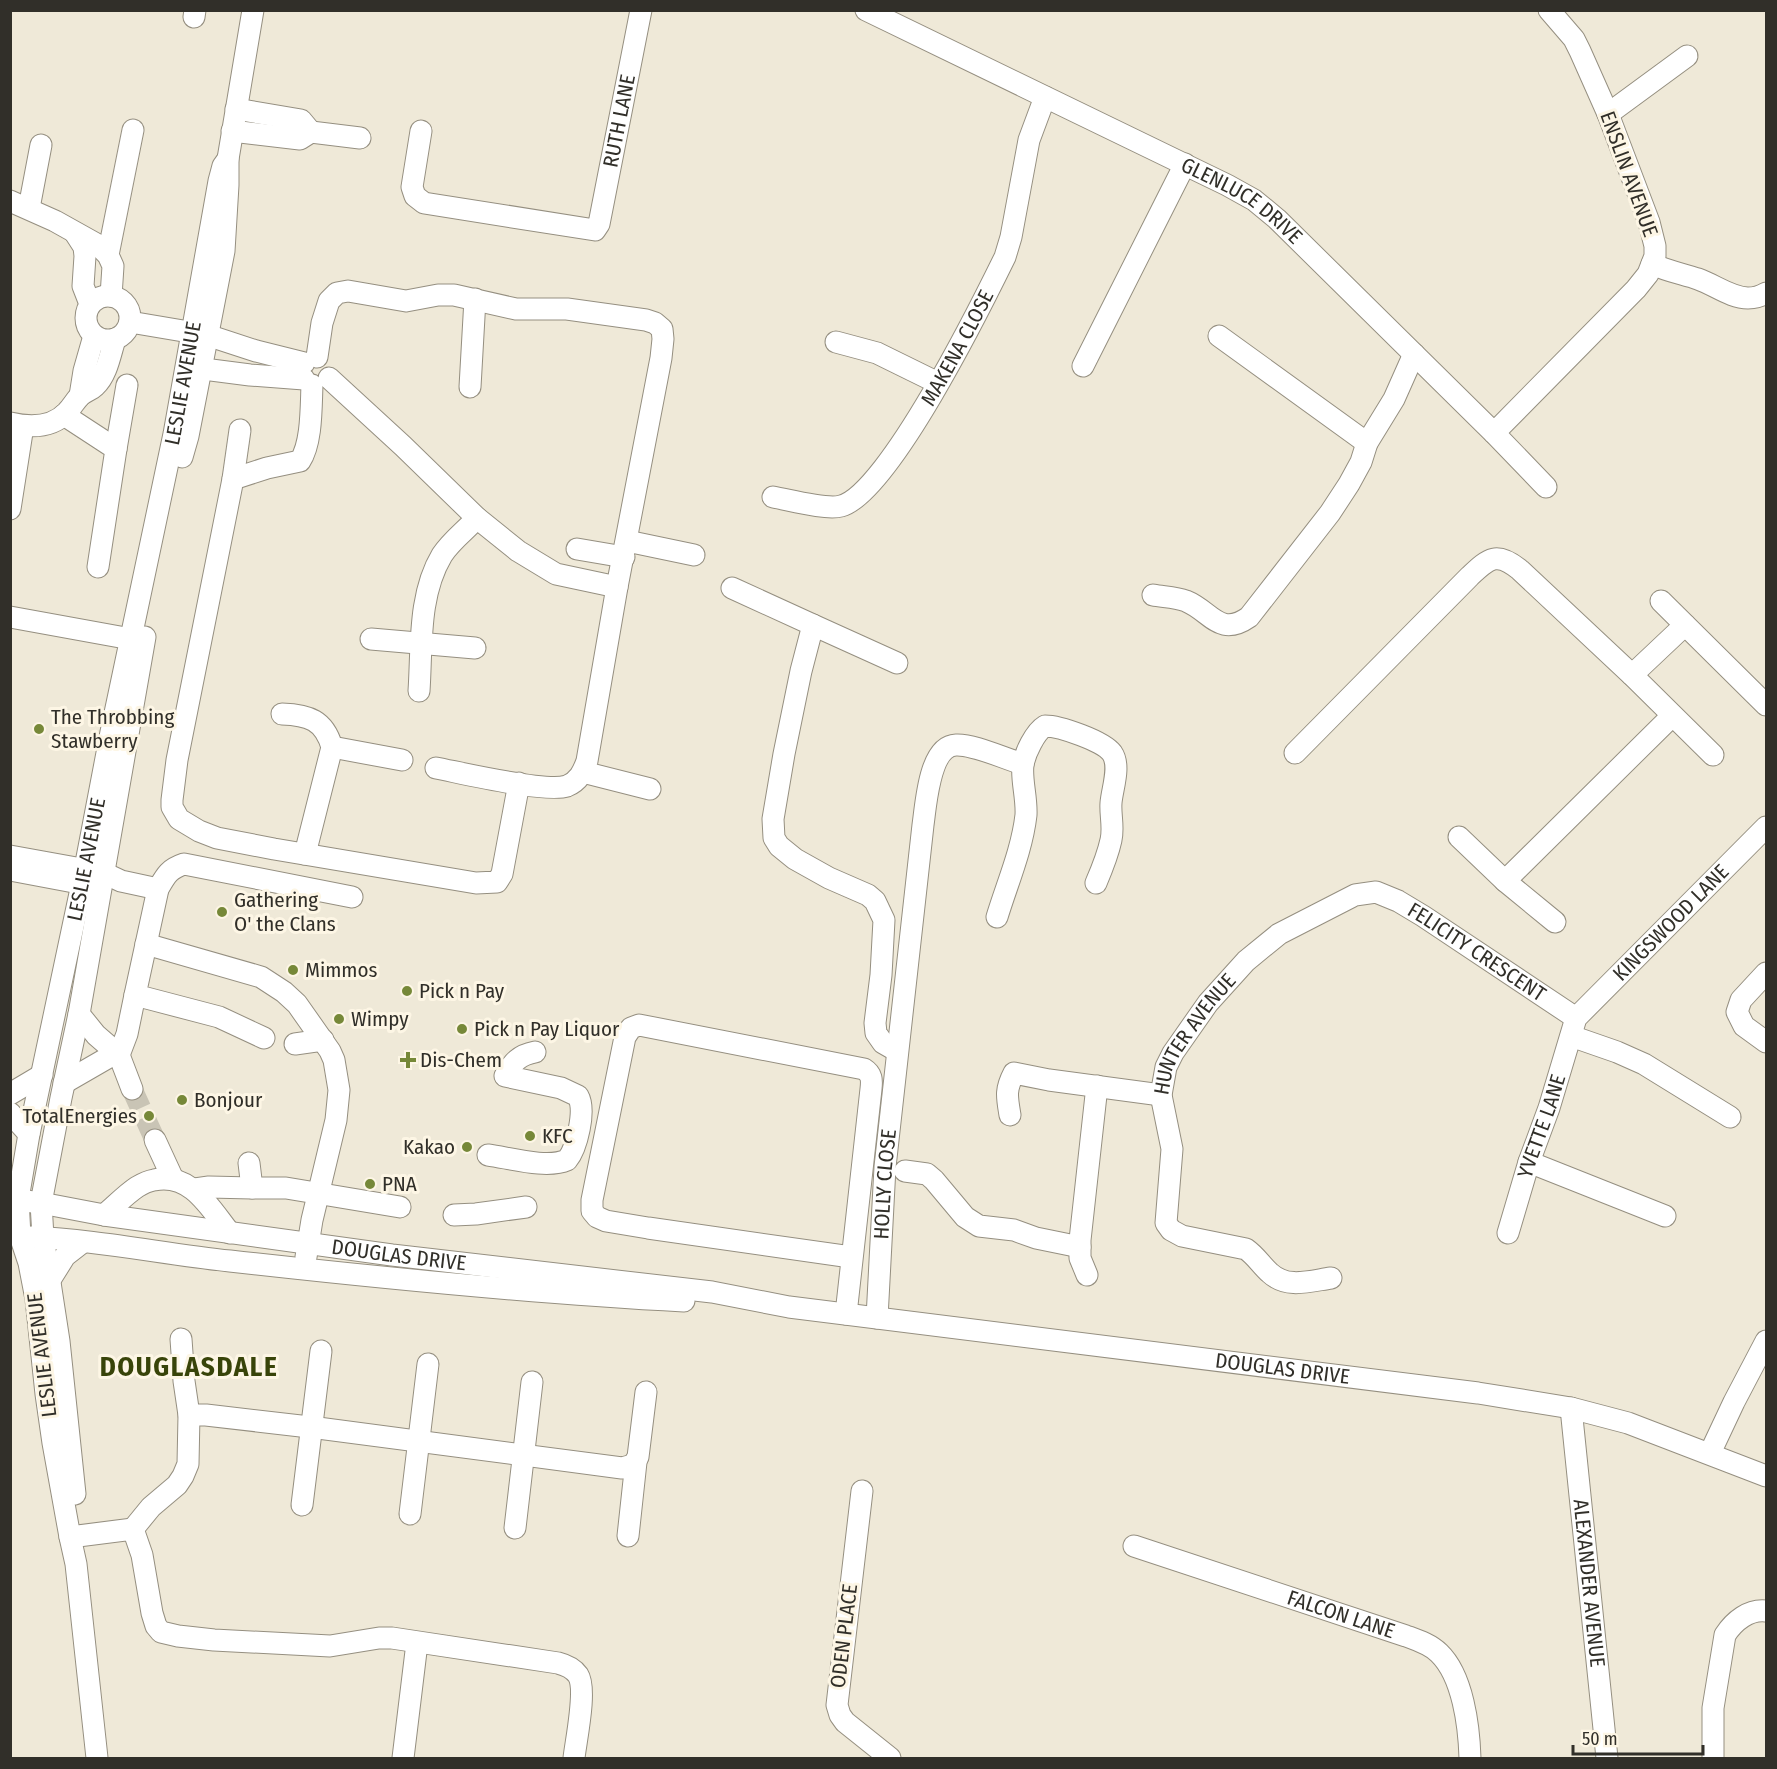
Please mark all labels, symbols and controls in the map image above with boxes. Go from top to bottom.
street label: RUTH LANE [597,72,641,170]
street label: ENSLIN AVENUE [1594,108,1664,240]
street label: GLENLUCE DRIVE [1177,152,1308,250]
street label: MAKENA CLOSE [915,285,1000,411]
street label: LESLIE AVENUE [159,319,207,447]
place label: The Throbbing Stawberry [51,704,174,754]
marker: The Throbbing Stawberry [32,722,46,736]
street label: LESLIE AVENUE [61,795,111,924]
street label: KINGSWOOD LANE [1607,859,1734,986]
place label: Gathering O' the Clans [234,887,336,937]
street label: FELICITY CRESCENT [1403,897,1551,1007]
marker: Gathering O' the Clans [215,905,229,919]
place label: Mimmos [305,957,378,983]
marker: Mimmos [286,963,300,977]
street label: HUNTER AVENUE [1148,968,1241,1097]
place label: Pick n Pay [419,978,505,1004]
marker: Pick n Pay [400,984,414,998]
place label: Wimpy [351,1006,409,1032]
marker: Wimpy [332,1012,346,1026]
place label: Pick n Pay Liquor [474,1016,620,1042]
marker: Pick n Pay Liquor [455,1022,469,1036]
place label: Dis-Chem [420,1047,502,1073]
marker: Dis-Chem [401,1053,415,1067]
street label: YVETTE LANE [1512,1071,1571,1181]
place label: Bonjour [194,1087,263,1113]
marker: Bonjour [175,1093,189,1107]
place label: TotalEnergies [22,1103,137,1129]
marker: TotalEnergies [142,1109,156,1123]
place label: KFC [542,1123,573,1149]
street label: HOLLY CLOSE [868,1128,902,1240]
marker: KFC [523,1129,537,1143]
place label: Kakao [403,1134,455,1160]
marker: Kakao [460,1140,474,1154]
place label: PNA [382,1171,417,1197]
marker: PNA [363,1177,377,1191]
street label: DOUGLAS DRIVE [330,1234,468,1276]
street label: LESLIE AVENUE [21,1291,63,1419]
street label: DOUGLAS DRIVE [1214,1347,1351,1390]
district label: DOUGLASDALE [100,1351,278,1383]
street label: ALEXANDER AVENUE [1567,1498,1611,1669]
street label: ODEN PLACE [825,1582,863,1689]
street label: FALCON LANE [1284,1585,1398,1644]
scale bar [1573,1718,1704,1756]
text: 50 m [1582,1728,1618,1750]

